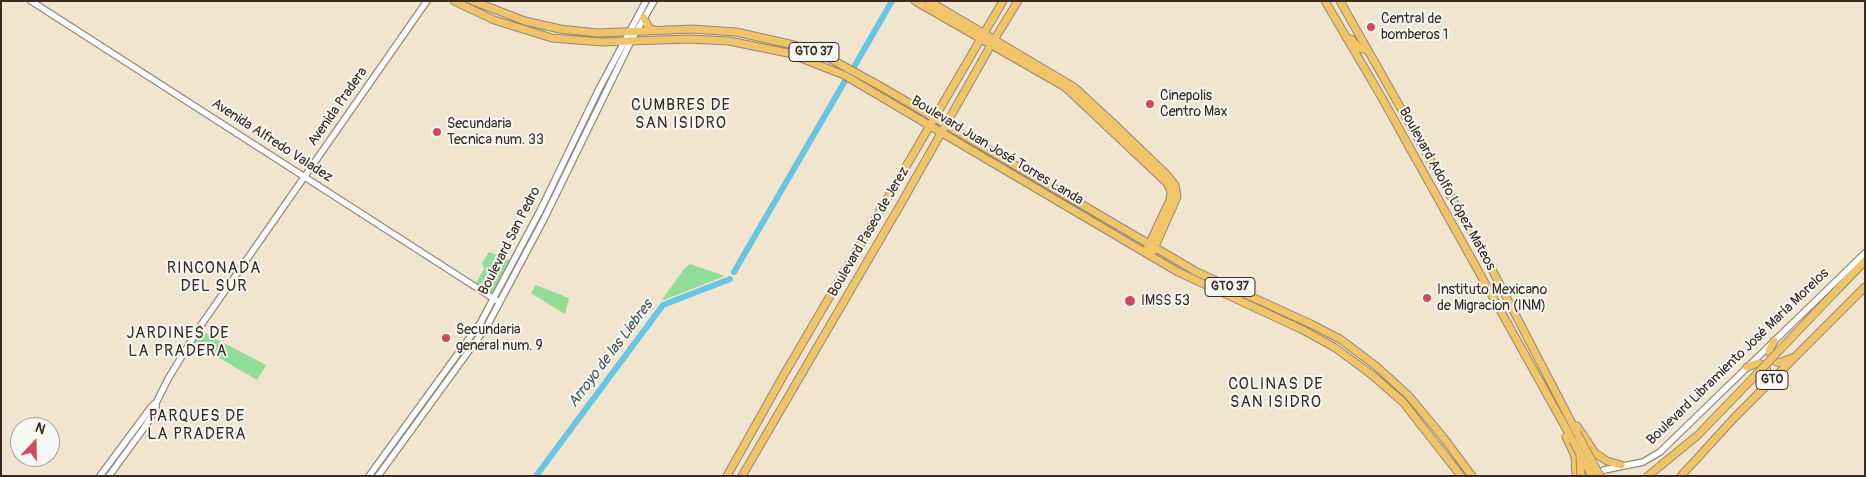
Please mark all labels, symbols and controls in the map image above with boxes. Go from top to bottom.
place label: Central de bomberos 1 [1381,11,1448,44]
marker: Central de bomberos 1 [1365,21,1377,33]
road number: GTO 37 [789,42,839,62]
street label: Avenida Pradera [305,64,371,150]
place label: Cinepolis Centro Max [1160,88,1228,120]
street label: Boulevard Juan José Torres Landa [908,93,1086,209]
street label: Avenida Alfredo Valadez [208,96,336,186]
district label: CUMBRES DE SAN ISIDRO [630,96,732,134]
marker: Cinepolis Centro Max [1144,98,1156,110]
street label: Boulevard Adolfo López Mateos [1395,104,1499,274]
place label: Secundaria Tecnica num. 33 [447,116,544,148]
marker: Secundaria Tecnica num. 33 [431,126,443,138]
street label: Boulevard Paseo de Jerez [825,164,913,300]
street label: Boulevard San Pedro [475,184,545,298]
district label: RINCONADA DEL SUR [166,259,262,297]
street label: Boulevard Libramiento José María Morelos [1643,265,1833,449]
road number: GTO 37 [1205,278,1255,296]
place label: Instituto Mexicano de Migracion (INM) [1437,282,1547,314]
marker: Instituto Mexicano de Migracion (INM) [1421,292,1433,304]
place label: IMSS 53 [1141,293,1190,309]
marker: IMSS 53 [1123,294,1137,308]
water label: Arroyo de las Liebres [565,297,657,411]
place label: Secundaria general num. 9 [456,322,543,354]
district label: JARDINES DE LA PRADERA [125,324,231,362]
marker: Secundaria general num. 9 [440,332,452,344]
road number: GTO [1756,370,1788,390]
district label: COLINAS DE SAN ISIDRO [1227,375,1325,413]
district label: PARQUES DE LA PRADERA [146,407,248,445]
north arrow [10,417,60,467]
text: N [33,419,48,438]

